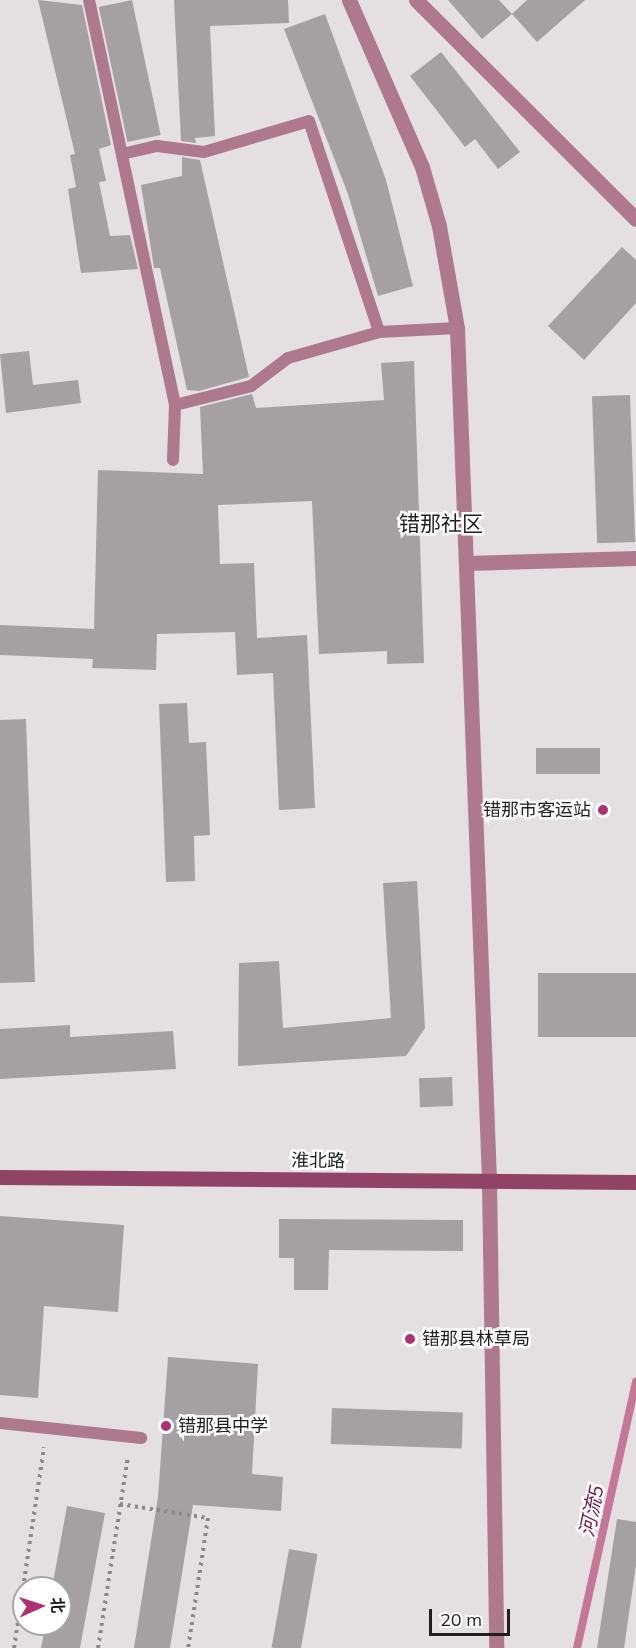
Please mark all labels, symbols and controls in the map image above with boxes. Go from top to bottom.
district label: 错那社区 [399,510,483,536]
place label: 错那市客运站 [483,799,591,821]
marker: 错那市客运站 [596,803,610,817]
street label: 淮北路 [291,1150,345,1172]
place label: 错那县林草局 [422,1328,530,1350]
marker: 错那县林草局 [403,1332,417,1346]
place label: 错那县中学 [178,1415,268,1437]
marker: 错那县中学 [159,1419,173,1433]
water label: 河流5 [574,1483,608,1539]
north arrow [12,1576,72,1636]
text: 北 [48,1597,68,1614]
scale bar [432,1597,513,1635]
text: 20 m [440,1608,482,1631]

